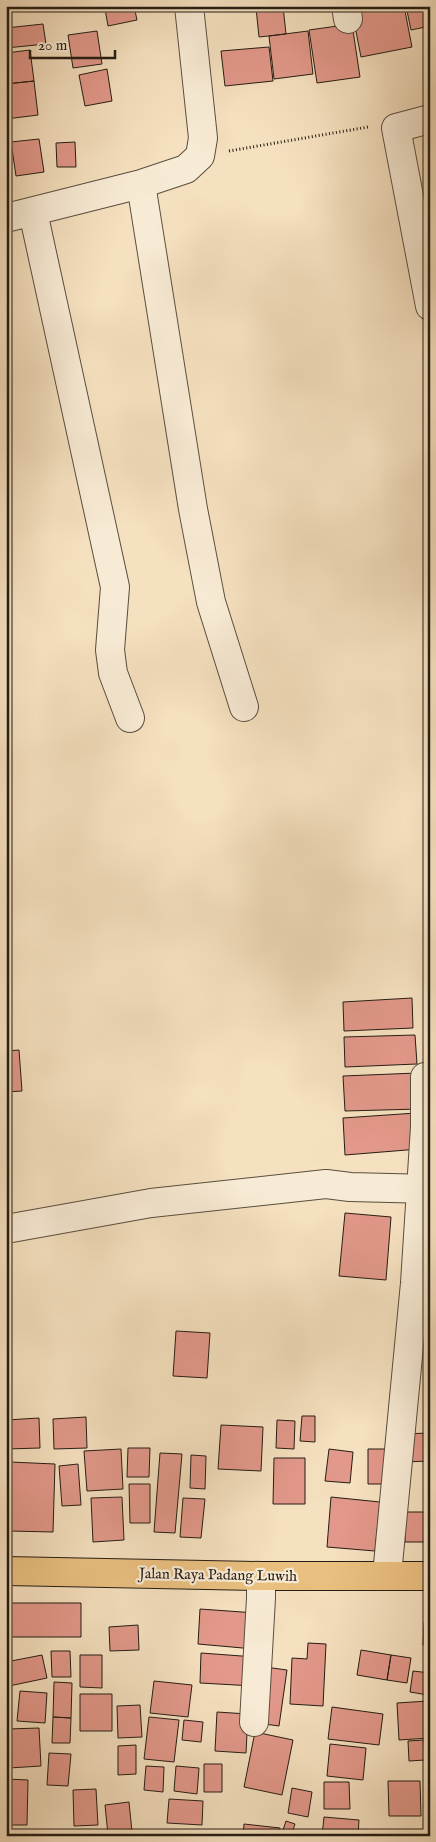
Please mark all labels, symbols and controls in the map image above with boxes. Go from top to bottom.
scale bar [30,28,115,60]
text: 20 m [38,36,68,55]
street label: Jalan Raya Padang Luwih [137,1564,297,1586]

